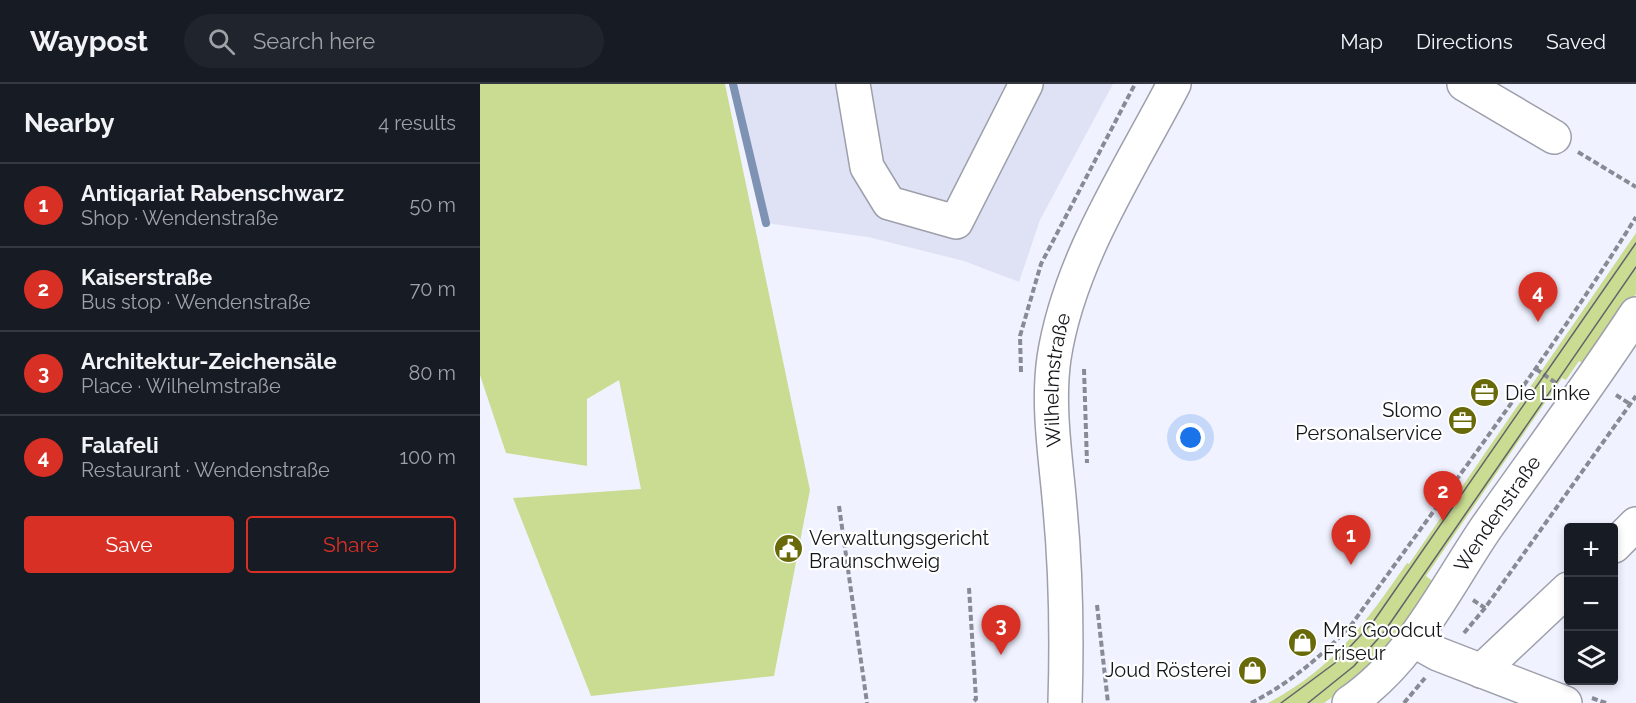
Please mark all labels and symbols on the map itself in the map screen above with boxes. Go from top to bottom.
pin: 4 [1518,272,1558,322]
street label: Wilhelmstraße [1039,310,1076,448]
office icon: Die Linke [1468,377,1500,409]
place label: Die Linke [1505,381,1590,405]
place label: Slomo Personalservice [1295,398,1442,445]
office icon: Slomo Personalservice [1447,405,1479,437]
your location [1176,423,1205,452]
street label: Wendenstraße [1449,451,1546,576]
pin: 2 [1424,472,1462,521]
pin: 1 [1332,516,1370,565]
place label: Verwaltungsgericht Braunschweig [809,526,990,573]
public building icon: Verwaltungsgericht Braunschweig [772,533,804,565]
pin: 3 [982,606,1020,655]
place label: Mrs Goodcut Friseur [1323,618,1443,665]
shop icon: Mrs Goodcut Friseur [1286,626,1318,658]
shop icon: Joud Rösterei [1236,654,1268,686]
place label: Joud Rösterei [1105,658,1231,682]

